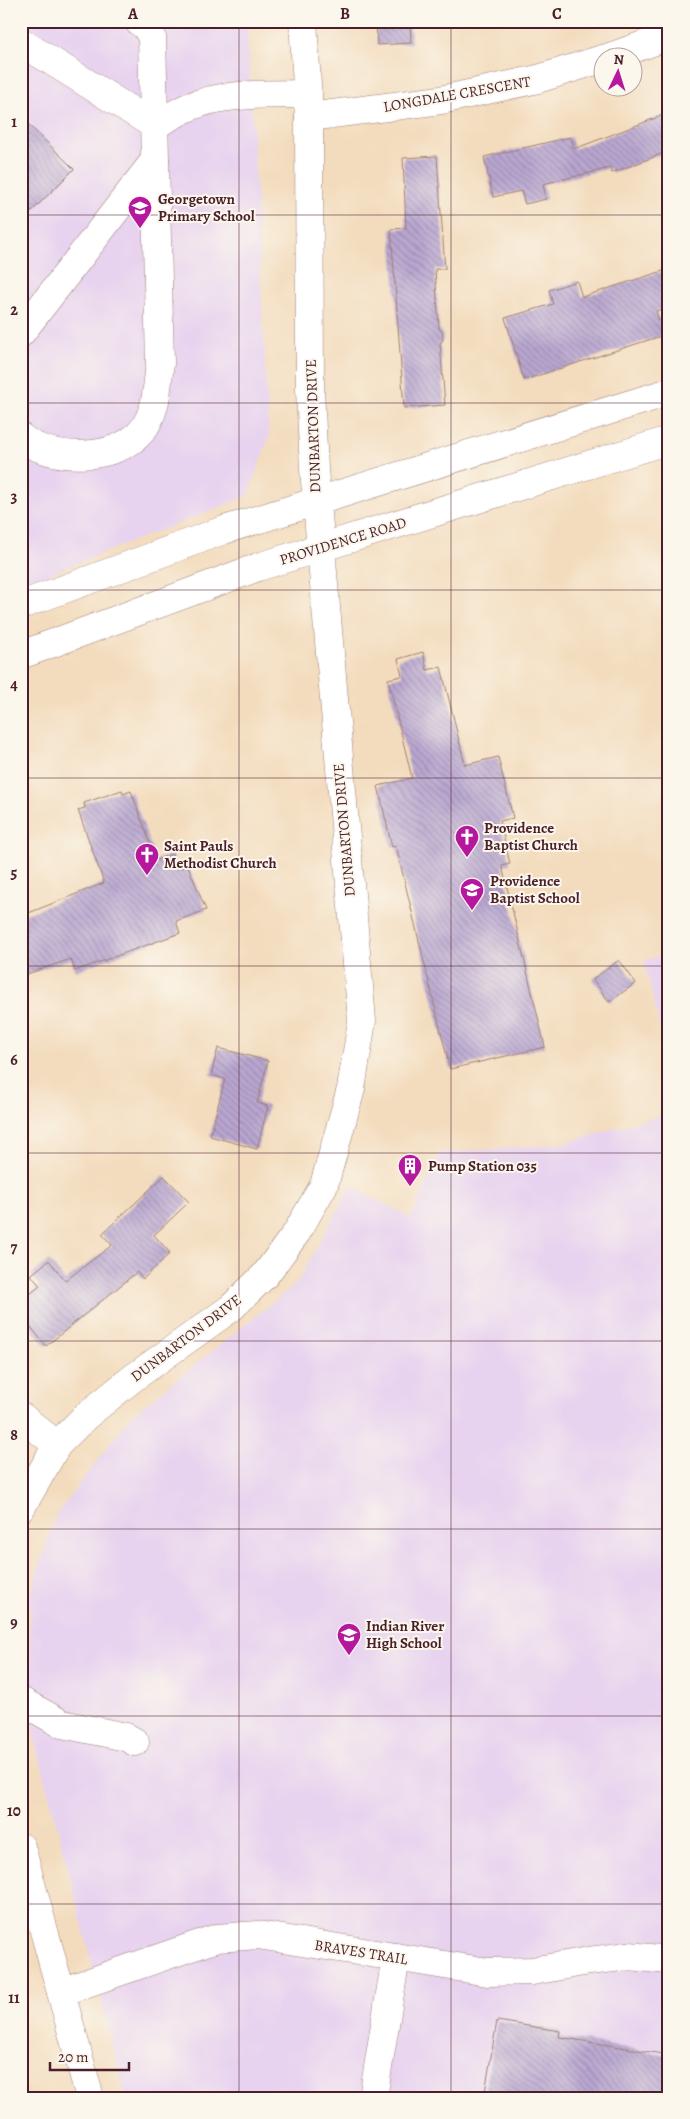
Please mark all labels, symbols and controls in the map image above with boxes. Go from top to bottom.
text: A [127,3,139,25]
text: B [340,3,350,25]
text: C [552,3,562,25]
north arrow [592,48,642,98]
text: N [613,50,625,69]
street label: LONGDALE CRESCENT [382,71,533,117]
text: 1 [11,111,17,133]
place label: Georgetown Primary School [158,189,255,226]
school or university icon: Georgetown Primary School [127,195,153,229]
text: 2 [10,299,18,321]
street label: DUNBARTON DRIVE [301,359,325,493]
text: 3 [11,486,18,508]
street label: PROVIDENCE ROAD [277,512,409,570]
text: 4 [10,674,18,696]
street label: DUNBARTON DRIVE [328,763,360,897]
place label: Providence Baptist Church [484,818,578,855]
church icon: Providence Baptist Church [454,824,480,858]
place label: Saint Pauls Methodist Church [164,836,277,873]
church icon: Saint Pauls Methodist Church [134,842,160,876]
text: 5 [11,862,18,884]
place label: Providence Baptist School [490,871,580,908]
school or university icon: Providence Baptist School [459,877,485,911]
text: 6 [10,1049,18,1071]
building icon: Pump Station 035 [397,1153,423,1187]
place label: Pump Station 035 [428,1156,537,1176]
text: 7 [11,1237,18,1259]
street label: DUNBARTON DRIVE [127,1290,245,1386]
text: 8 [10,1424,18,1446]
text: 9 [10,1612,18,1634]
place label: Indian River High School [366,1616,444,1653]
school or university icon: Indian River High School [336,1622,362,1656]
text: 10 [7,1800,21,1822]
street label: BRAVES TRAIL [313,1935,410,1969]
text: 11 [8,1987,20,2009]
scale bar [50,2039,129,2071]
text: 20 m [58,2047,89,2067]

